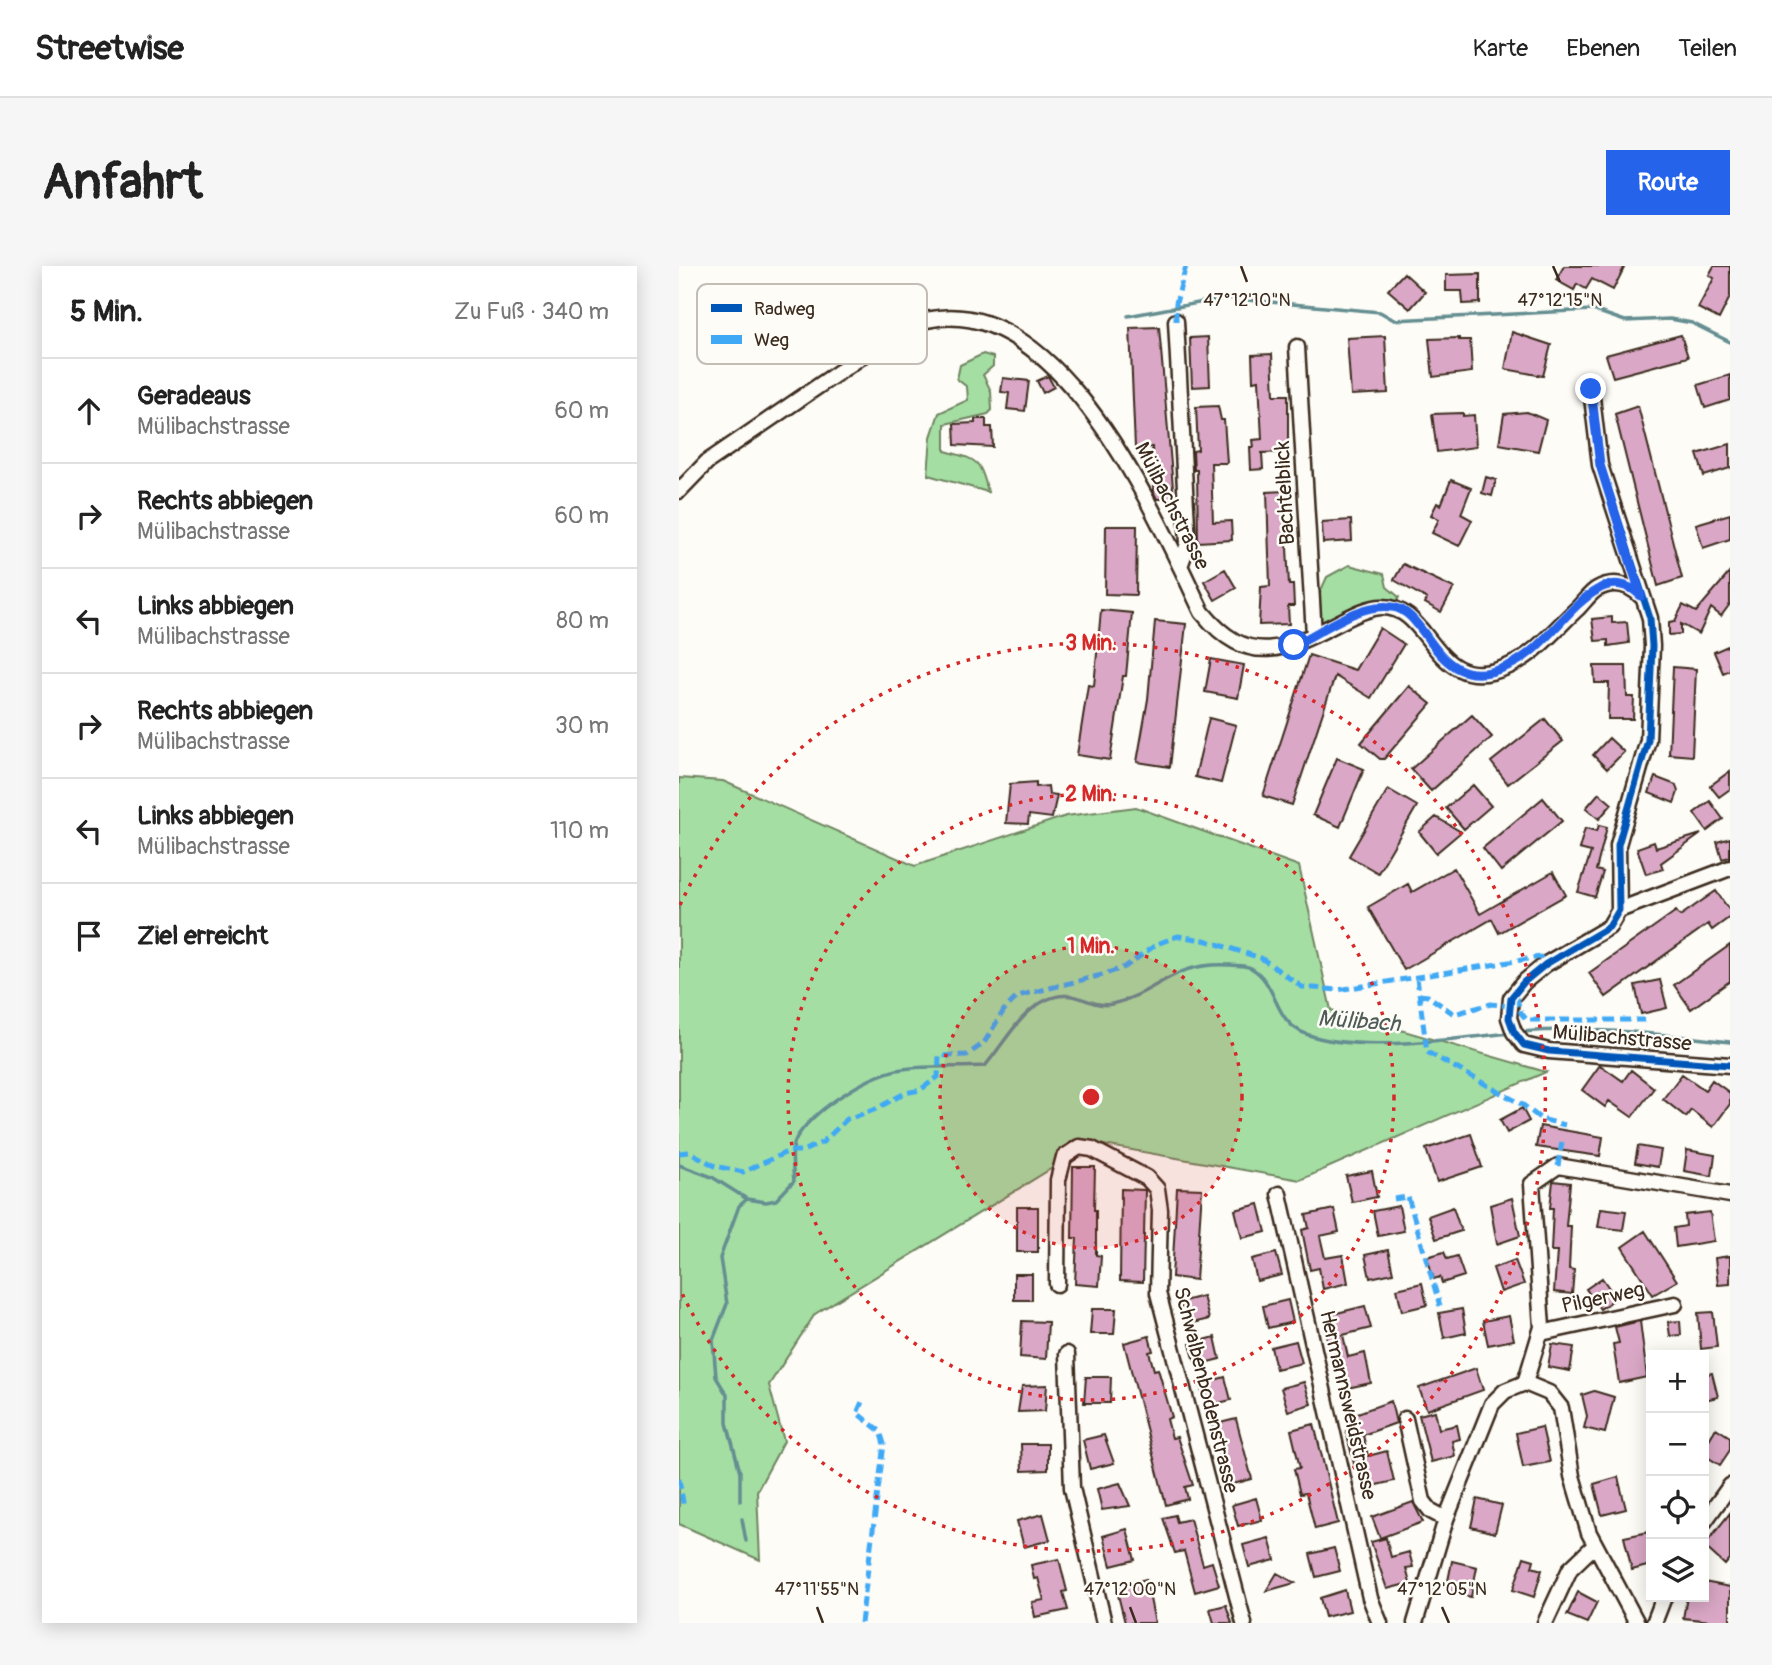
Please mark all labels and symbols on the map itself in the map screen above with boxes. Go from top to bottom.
legend [697,284,927,364]
text: 47°12'10"N [1203,289,1291,312]
text: 47°12'15"N [1518,289,1602,312]
text: Radweg [754,297,815,321]
text: Weg [754,328,789,352]
route end [1575,373,1606,404]
street label: Mülibachstrasse [1128,438,1216,575]
street label: Bachtelblick [1269,440,1301,546]
route start [1278,629,1309,660]
text: 3 Min. [1065,630,1117,657]
text: 2 Min. [1065,781,1117,808]
text: 1 Min. [1067,933,1115,960]
water label: Mülibach [1317,1004,1402,1038]
street label: Mülibachstrasse [1551,1018,1693,1058]
centre of rings [1079,1085,1103,1109]
street label: Pilgerweg [1559,1276,1647,1320]
street label: Schwalbenbodenstrasse [1167,1284,1245,1497]
street label: Hermannsweidstrasse [1313,1308,1383,1503]
text: 47°11'55"N [775,1578,859,1601]
text: 47°12'00"N [1084,1578,1176,1601]
text: 47°12'05"N [1397,1578,1487,1601]

